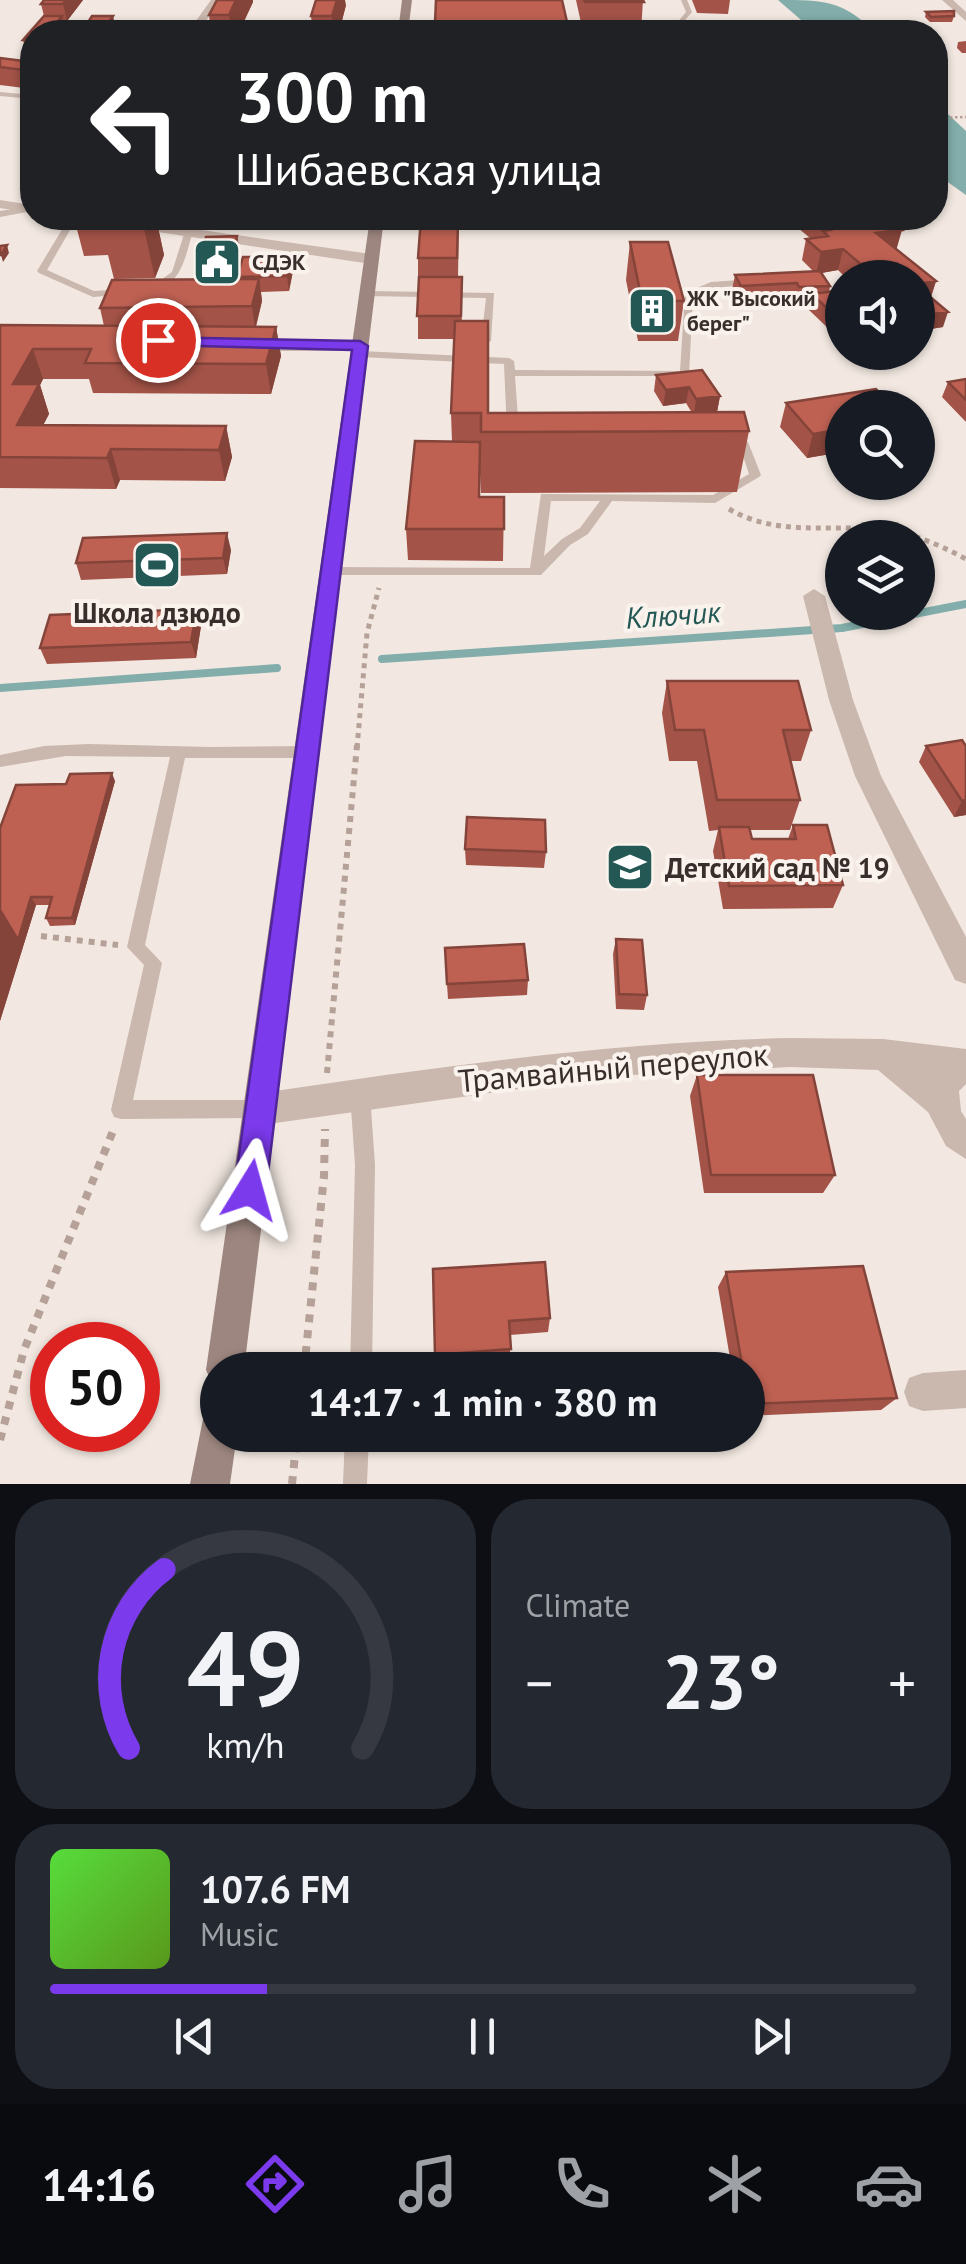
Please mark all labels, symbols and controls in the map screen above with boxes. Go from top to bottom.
text: 300 m [235,51,428,141]
icon: left [70,60,200,190]
text: Шибаевская улица [235,139,603,197]
public building icon: СДЭК [191,236,243,288]
place label: СДЭК [252,248,306,276]
map controls [825,260,935,630]
button: sound [825,260,935,370]
place label: ЖК "Высокий берег" [686,284,815,337]
building icon: ЖК "Высокий берег" [626,285,678,337]
pin [116,298,201,383]
icon: arrive [131,313,186,368]
button: search [825,390,935,500]
button: layers [825,520,935,630]
sports icon: Школа дзюдо [131,539,183,591]
water label: Ключик [624,591,723,637]
place label: Школа дзюдо [73,594,241,631]
school or university icon: Детский сад № 19 [604,841,656,893]
place label: Детский сад № 19 [665,849,890,886]
street label: Трамвайный переулок [456,1032,771,1101]
position arrow [198,1138,302,1242]
speed limit sign: 50 [30,1322,160,1452]
text: 14:17 · 1 min · 380 m [308,1377,657,1426]
text: Climate [526,1584,630,1626]
text: 49 [186,1600,304,1735]
text: 23° [662,1633,780,1730]
text: − [526,1647,553,1718]
text: + [888,1647,916,1718]
text: km/h [206,1722,284,1768]
text: 107.6 FM [200,1864,350,1913]
text: Music [200,1913,279,1955]
icon: previous [167,2009,222,2064]
icon: pause [455,2009,510,2064]
icon: next [744,2009,799,2064]
icon: directions [240,2149,310,2219]
icon: music [393,2149,463,2219]
icon: phone [547,2149,617,2219]
icon: climate [700,2149,770,2219]
icon: car [854,2149,924,2219]
text: 14:16 [42,2155,156,2213]

